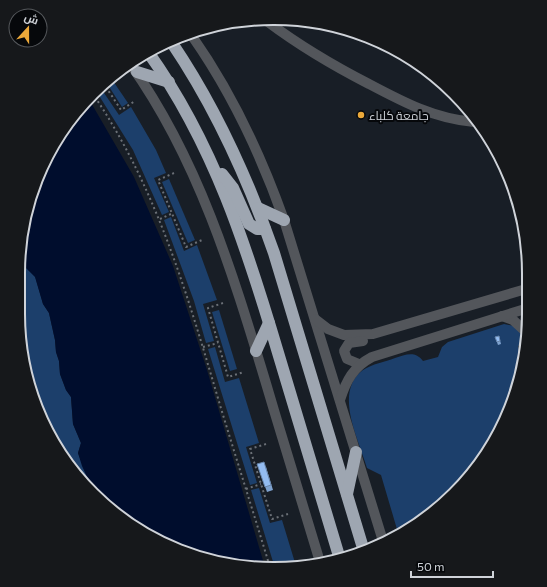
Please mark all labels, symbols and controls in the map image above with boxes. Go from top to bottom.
north arrow [8,8,48,48]
text: ش [22,10,41,28]
place label: جامعة كلباء [369,108,429,123]
marker: جامعة كلباء [356,110,366,120]
scale bar [411,553,493,579]
text: 50 m [417,559,445,573]

